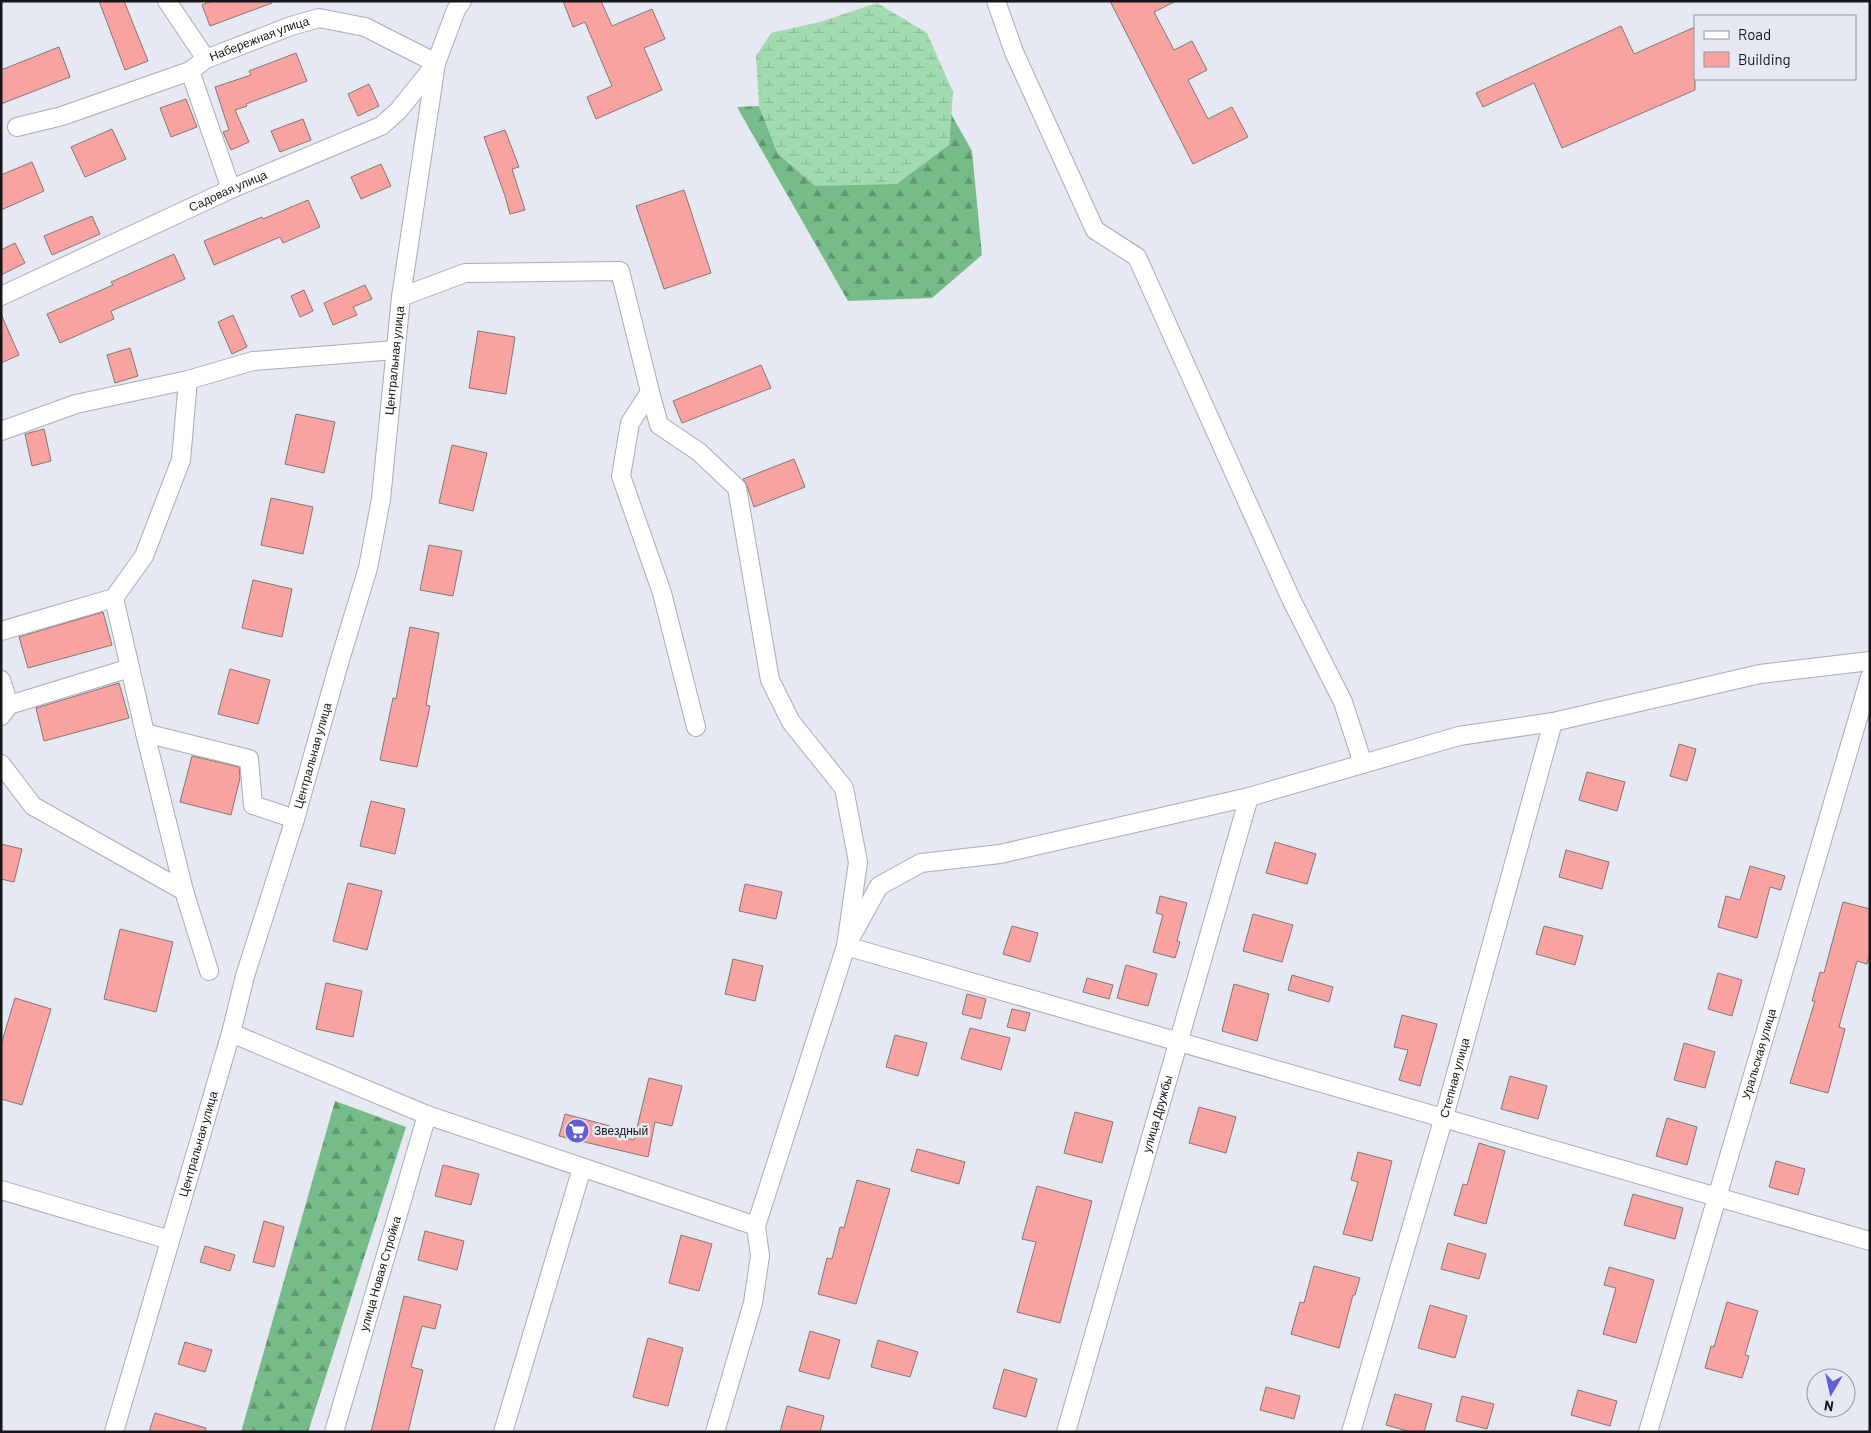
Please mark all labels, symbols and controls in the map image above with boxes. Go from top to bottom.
street label: Набережная улица [207,13,311,63]
legend [1694,15,1856,80]
text: Road [1738,25,1771,43]
text: Building [1738,50,1791,68]
street label: Садовая улица [186,167,269,214]
street label: Центральная улица [381,305,406,416]
street label: Центральная улица [290,700,334,810]
street label: Уральская улица [1738,1006,1778,1101]
street label: Степная улица [1436,1036,1472,1119]
street label: улица Дружбы [1139,1073,1174,1154]
street label: Центральная улица [175,1089,220,1199]
supermarket icon: Звездный [564,1118,590,1144]
place label: Звездный [594,1123,648,1138]
street label: улица Новая Стройка [356,1214,403,1333]
north arrow [1806,1368,1856,1418]
text: N [1823,1397,1835,1415]

